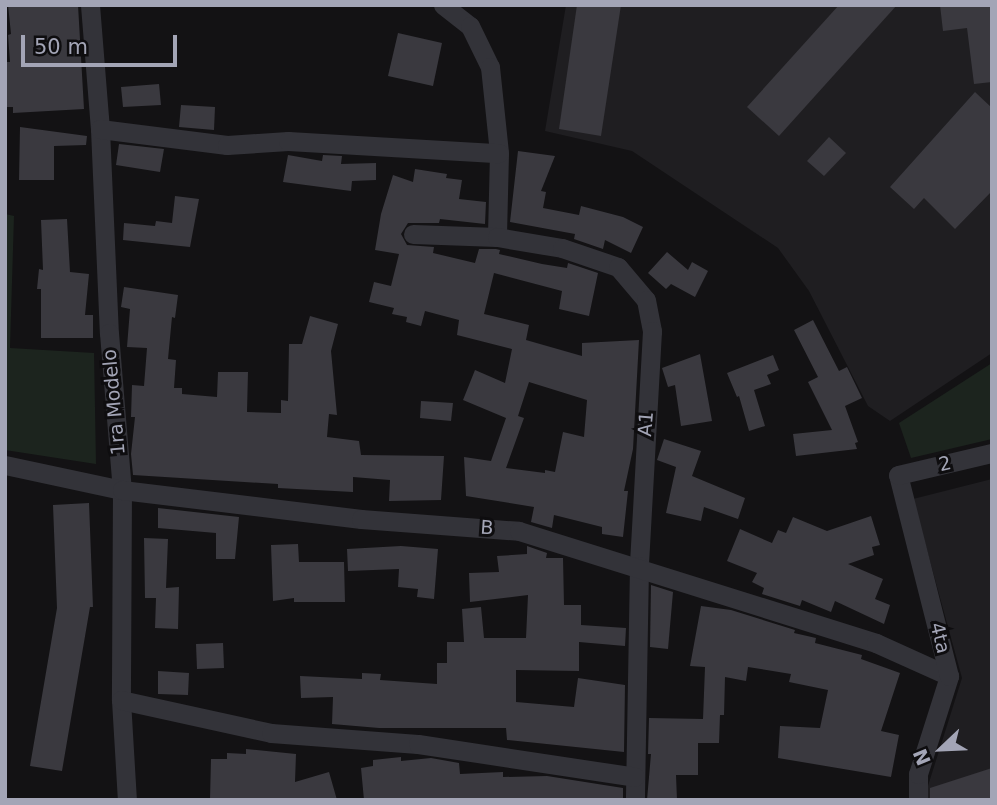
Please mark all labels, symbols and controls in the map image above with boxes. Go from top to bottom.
scale bar [24,21,180,65]
text: 50 m [34,35,88,59]
street label: 1ra Modelo [98,348,130,456]
street label: A1 [634,411,658,437]
street label: 2 [937,452,953,476]
street label: B [480,516,494,540]
street label: 4ta [925,620,955,656]
north arrow [906,714,976,784]
text: N [908,746,935,769]

